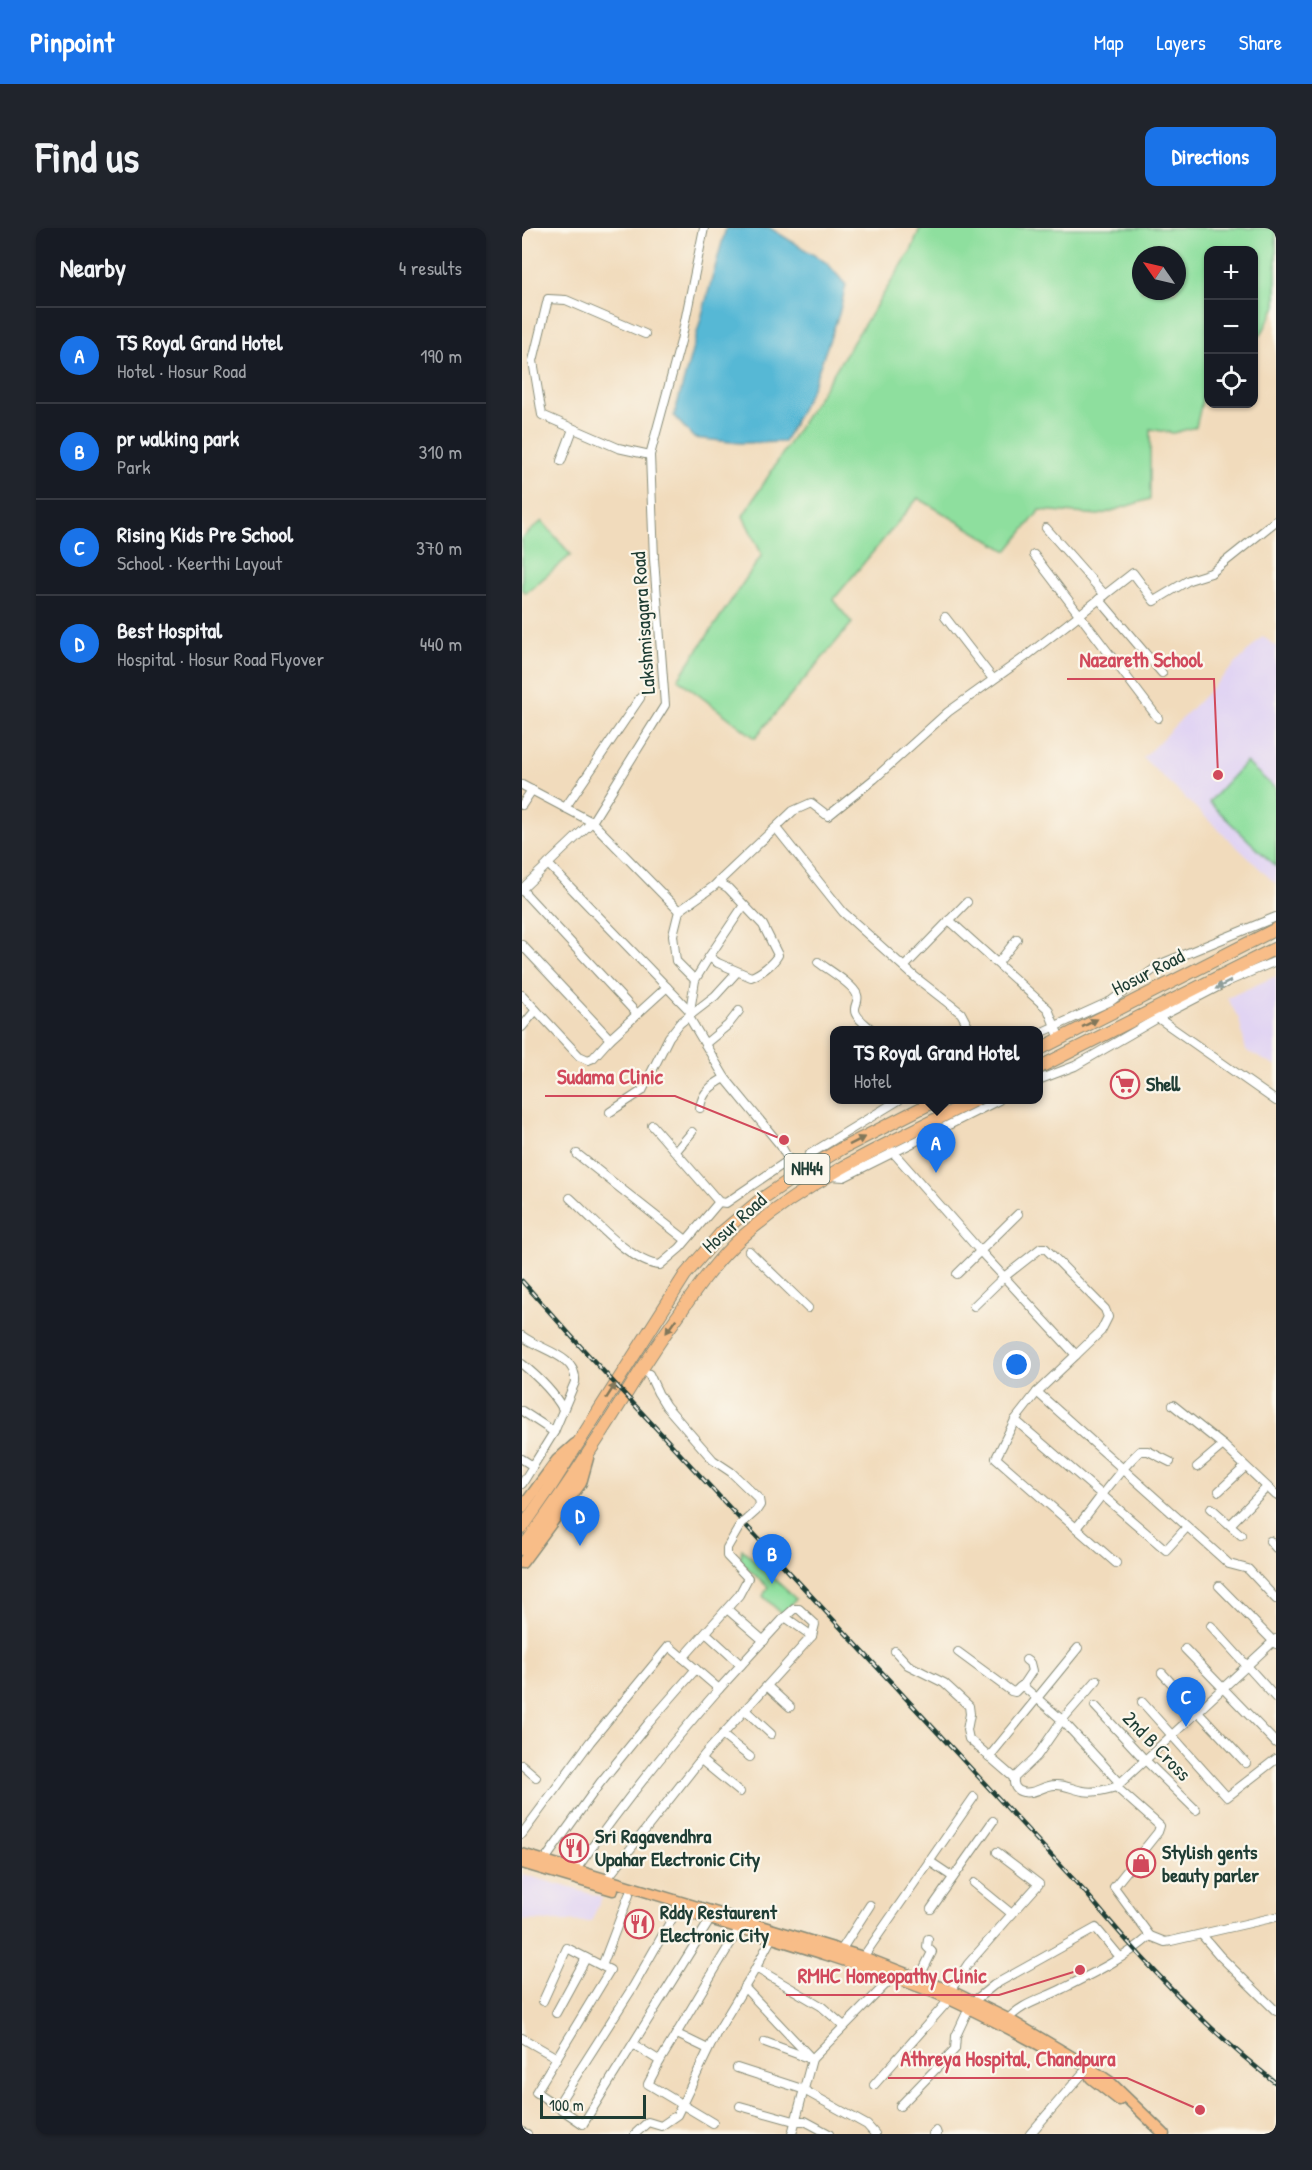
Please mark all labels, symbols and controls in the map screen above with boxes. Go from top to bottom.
text: Pinpoint [30,23,114,61]
text: Map [1094,28,1123,57]
text: Layers [1156,28,1206,57]
text: Share [1239,28,1282,57]
button: Directions [1145,127,1276,186]
text: Find us [36,128,139,185]
north arrow [1132,246,1186,300]
map controls [1204,246,1258,408]
button: + [1204,246,1258,300]
text: Nearby [60,250,126,285]
text: 4 results [399,254,462,281]
button: − [1204,300,1258,354]
text: TS Royal Grand Hotel [117,327,283,357]
text: A [75,342,84,369]
text: 190 m [420,342,462,369]
button: locate [1204,354,1258,408]
text: Hotel · Hosur Road [117,357,246,384]
text: pr walking park [117,423,239,453]
text: B [74,438,85,465]
text: 310 m [419,438,462,465]
text: Park [117,453,150,480]
text: Rising Kids Pre School [117,519,293,549]
text: C [74,534,85,561]
text: 370 m [416,534,462,561]
text: School · Keerthi Layout [117,549,282,576]
street label: Lakshmisagara Road [624,551,661,695]
text: Best Hospital [117,615,222,645]
text: D [75,630,84,657]
text: 440 m [420,630,462,657]
callout: Nazareth School [1067,640,1214,679]
text: Hospital · Hosur Road Flyover [117,645,324,672]
text: Nazareth School [1079,645,1203,674]
street label: Hosur Road [1107,942,1189,1001]
one-way arrow [1214,980,1231,989]
one-way arrow [1082,1019,1099,1028]
popup [830,1026,1043,1104]
text: TS Royal Grand Hotel [854,1037,1019,1067]
callout: Sudama Clinic [545,1057,675,1096]
text: Sudama Clinic [557,1062,664,1091]
text: Hotel [854,1067,891,1094]
supermarket icon: Shell [1109,1068,1141,1100]
place label: Shell [1146,1070,1182,1097]
pin: A [916,1124,956,1173]
one-way arrow [849,1136,866,1145]
road number: NH44 [784,1154,830,1184]
street label: Hosur Road [696,1186,772,1259]
one-way arrow [665,1318,677,1334]
your location [1002,1350,1031,1379]
one-way arrow [605,1384,617,1400]
pin: D [560,1496,600,1546]
pin: B [752,1534,792,1584]
pin: C [1166,1678,1206,1727]
street label: 2nd B Cross [1117,1705,1198,1787]
place label: Sri Ragavendhra Upahar Electronic City [595,1822,761,1873]
restaurant icon: Sri Ragavendhra Upahar Electronic City [558,1832,590,1864]
place label: Stylish gents beauty parler [1162,1838,1259,1889]
shop icon: Stylish gents beauty parler [1125,1847,1157,1879]
place label: Rddy Restaurent Electronic City [660,1898,778,1949]
restaurant icon: Rddy Restaurent Electronic City [623,1908,655,1940]
callout: RMHC Homeopathy Clinic [786,1956,999,1995]
text: RMHC Homeopathy Clinic [798,1961,987,1991]
callout: Athreya Hospital, Chandpura [888,2039,1127,2078]
text: Athreya Hospital, Chandpura [901,2044,1116,2074]
scale bar [540,2092,646,2120]
text: 100 m [549,2094,584,2116]

